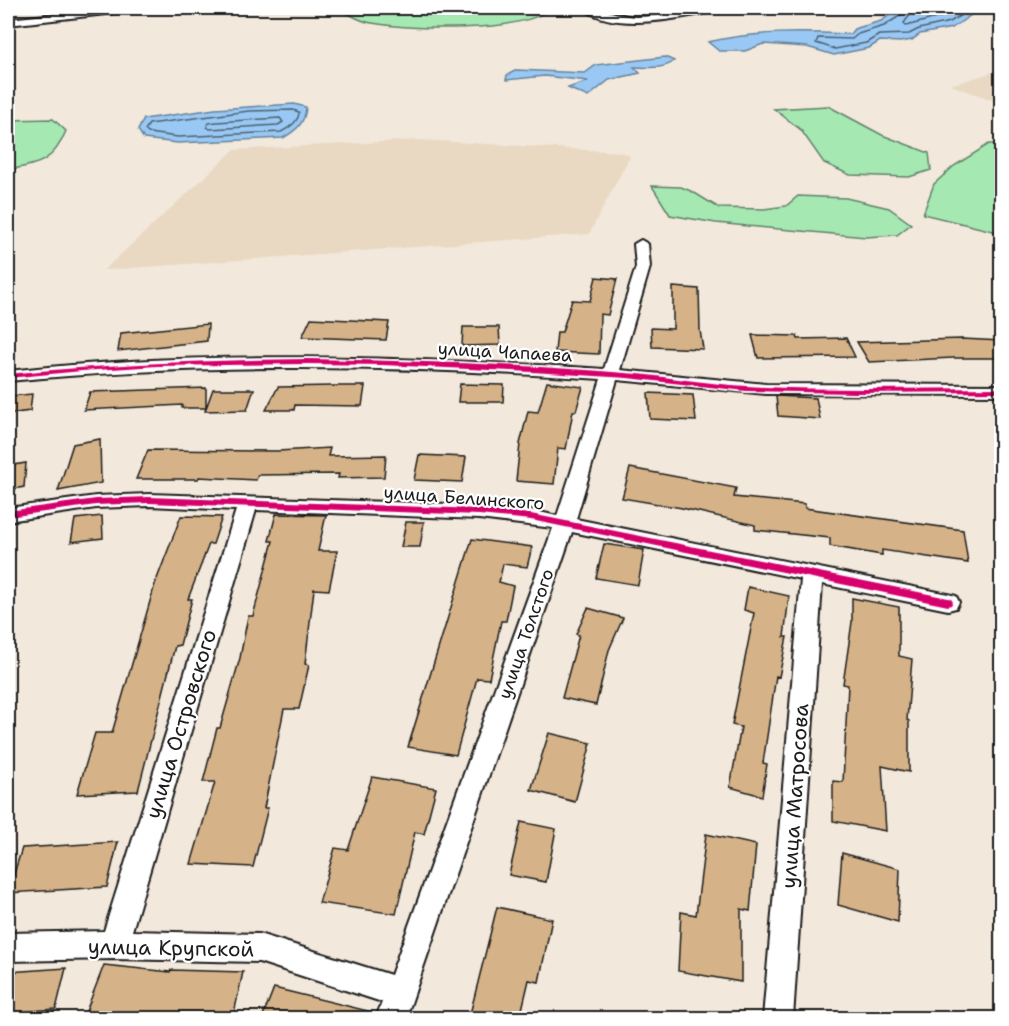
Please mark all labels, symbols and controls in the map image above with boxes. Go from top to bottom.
street label: улица Чапаева [437,336,573,368]
street label: улица Белинского [383,480,545,516]
street label: улица Толстого [492,566,560,702]
street label: улица Островского [139,626,223,822]
street label: улица Матросова [775,703,815,889]
street label: улица Крупской [88,933,255,963]

